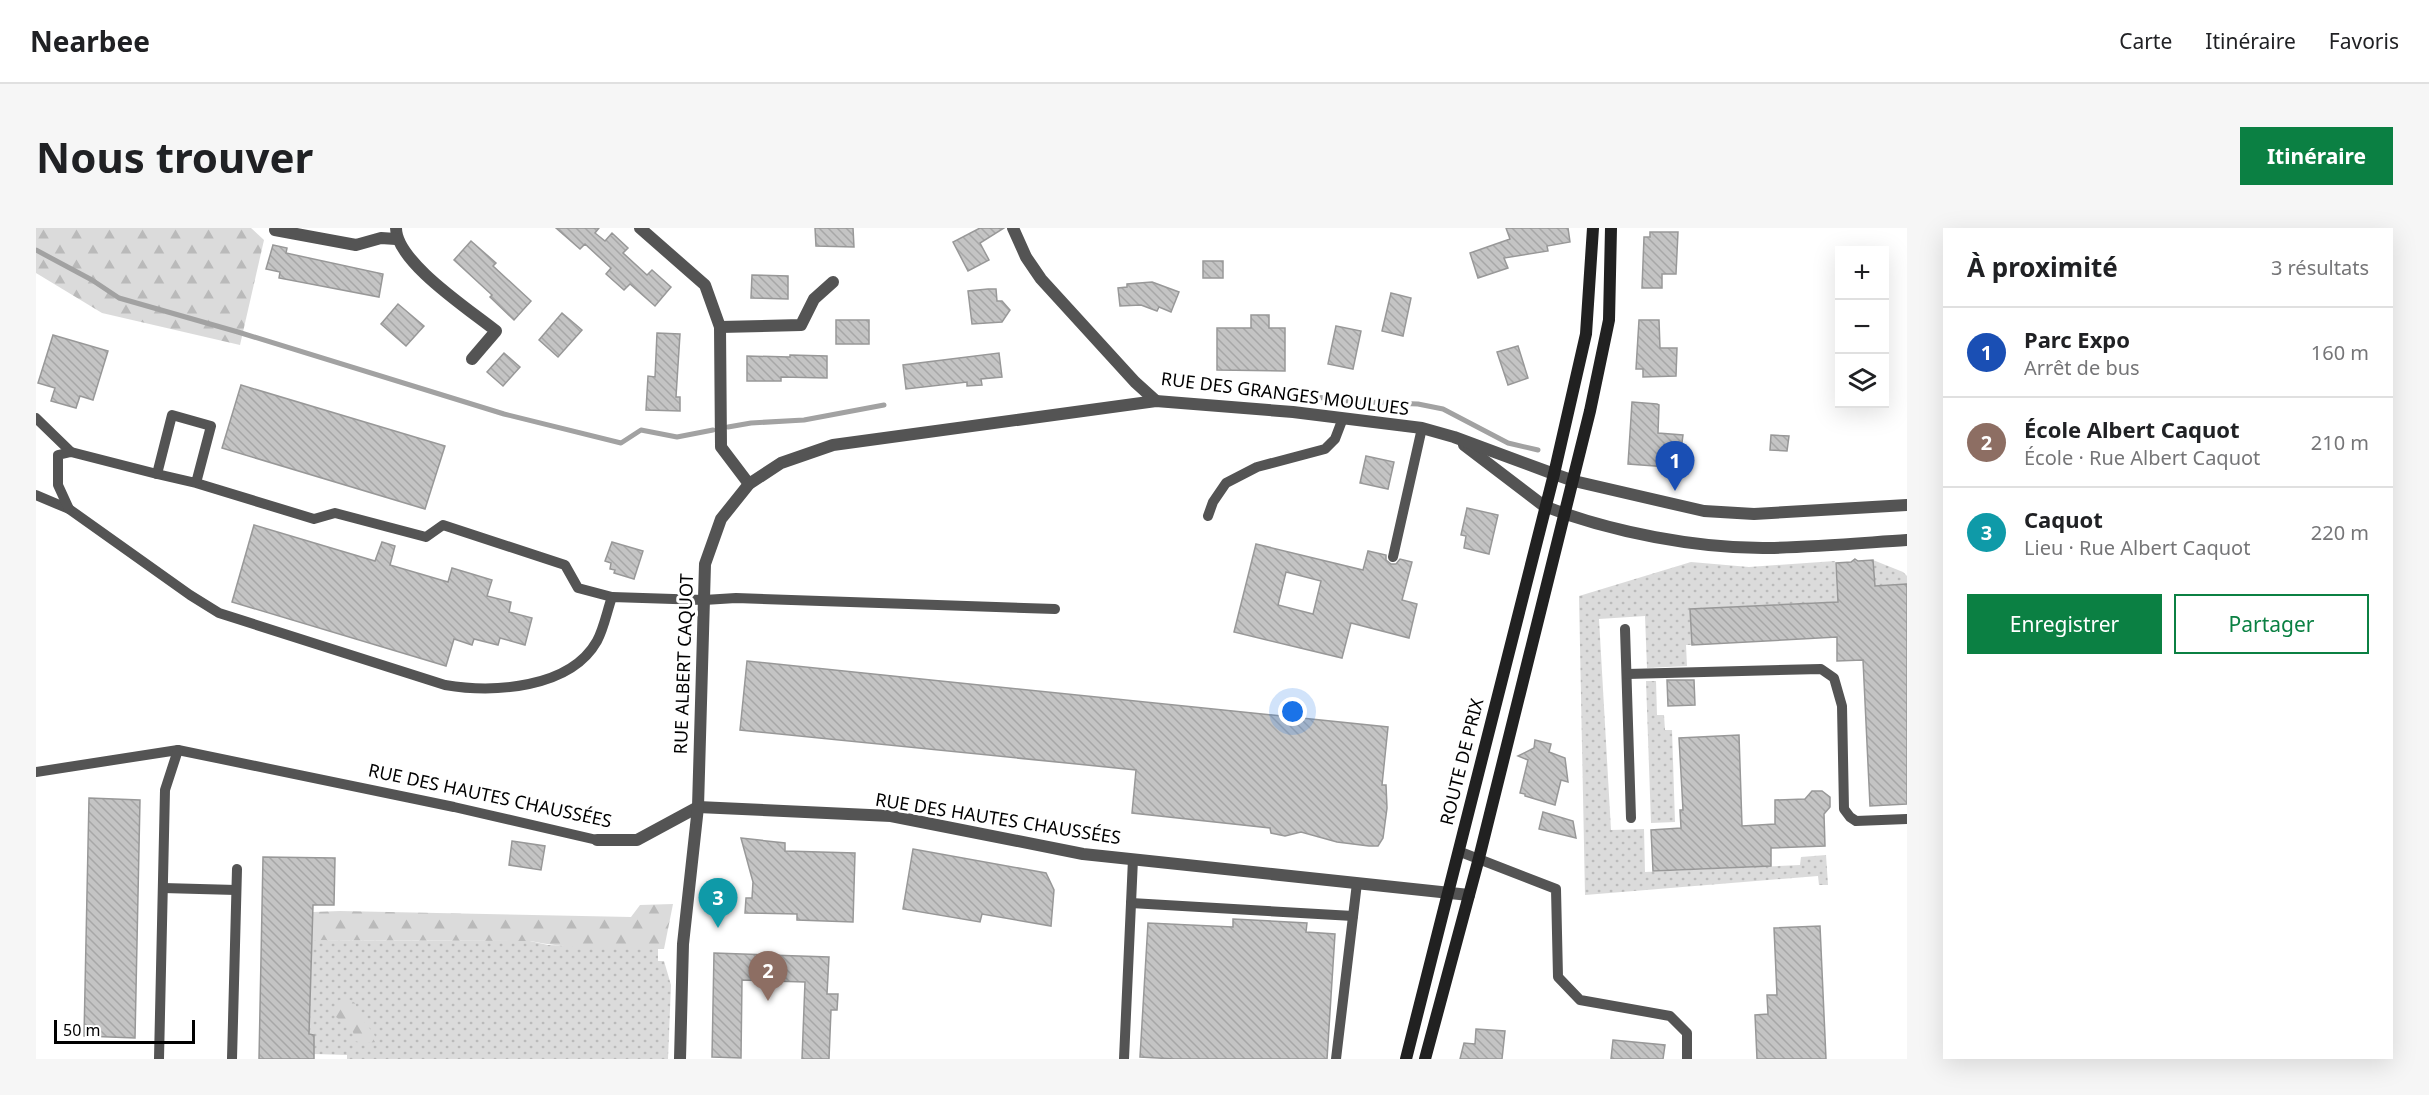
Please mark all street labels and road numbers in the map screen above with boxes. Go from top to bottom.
street label: RUE DES GRANGES MOULUES [1160,366,1411,420]
street label: RUE ALBERT CAQUOT [668,573,698,755]
street label: ROUTE DE PRIX [1434,696,1488,828]
street label: RUE DES HAUTES CHAUSSÉES [366,757,614,833]
street label: RUE DES HAUTES CHAUSSÉES [874,787,1123,849]

